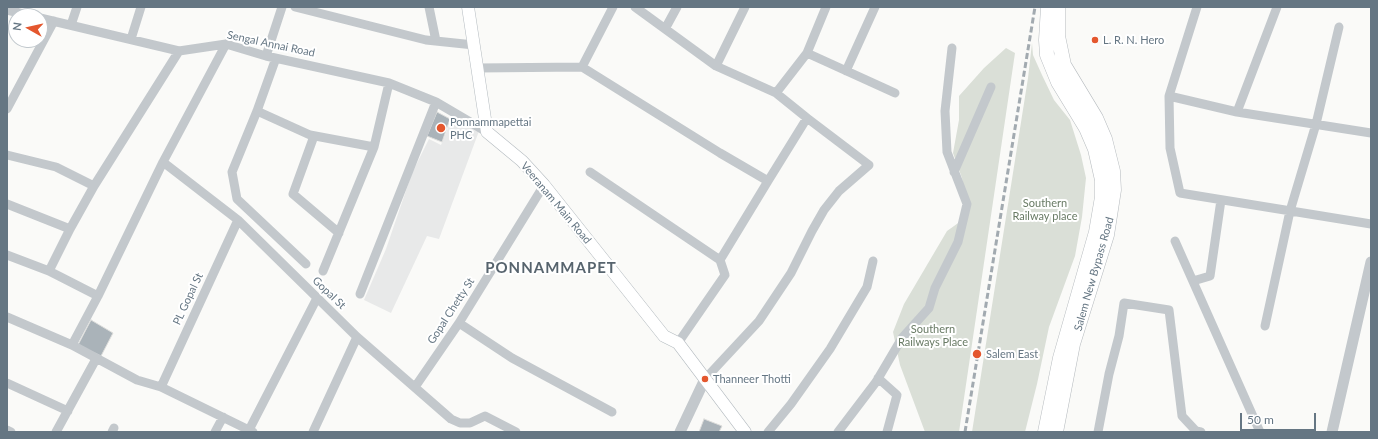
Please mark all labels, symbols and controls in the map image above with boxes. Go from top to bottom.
north arrow [8,8,48,48]
text: N [10,21,24,32]
street label: Sengal Annai Road [226,28,316,60]
place label: L. R. N. Hero [1103,33,1164,47]
marker: L. R. N. Hero [1090,35,1100,45]
place label: Ponnammapettai PHC [450,115,531,141]
marker: Ponnammapettai PHC [435,122,447,134]
street label: Veeranam Main Road [518,159,594,247]
park label: Southern Railway place [1012,196,1078,222]
street label: Salem New Bypass Road [1071,215,1117,333]
district label: PONNAMMAPET [485,259,617,277]
street label: PL Gopal St [170,271,206,327]
street label: Gopal St [310,274,348,312]
street label: Gopal Chetty St [425,275,477,347]
park label: Southern Railways Place [898,322,968,348]
place label: Salem East [986,347,1038,361]
marker: Salem East [971,348,983,360]
place label: Thanneer Thotti [713,372,791,386]
marker: Thanneer Thotti [700,374,710,384]
scale bar [1242,405,1318,431]
text: 50 m [1247,412,1274,427]

